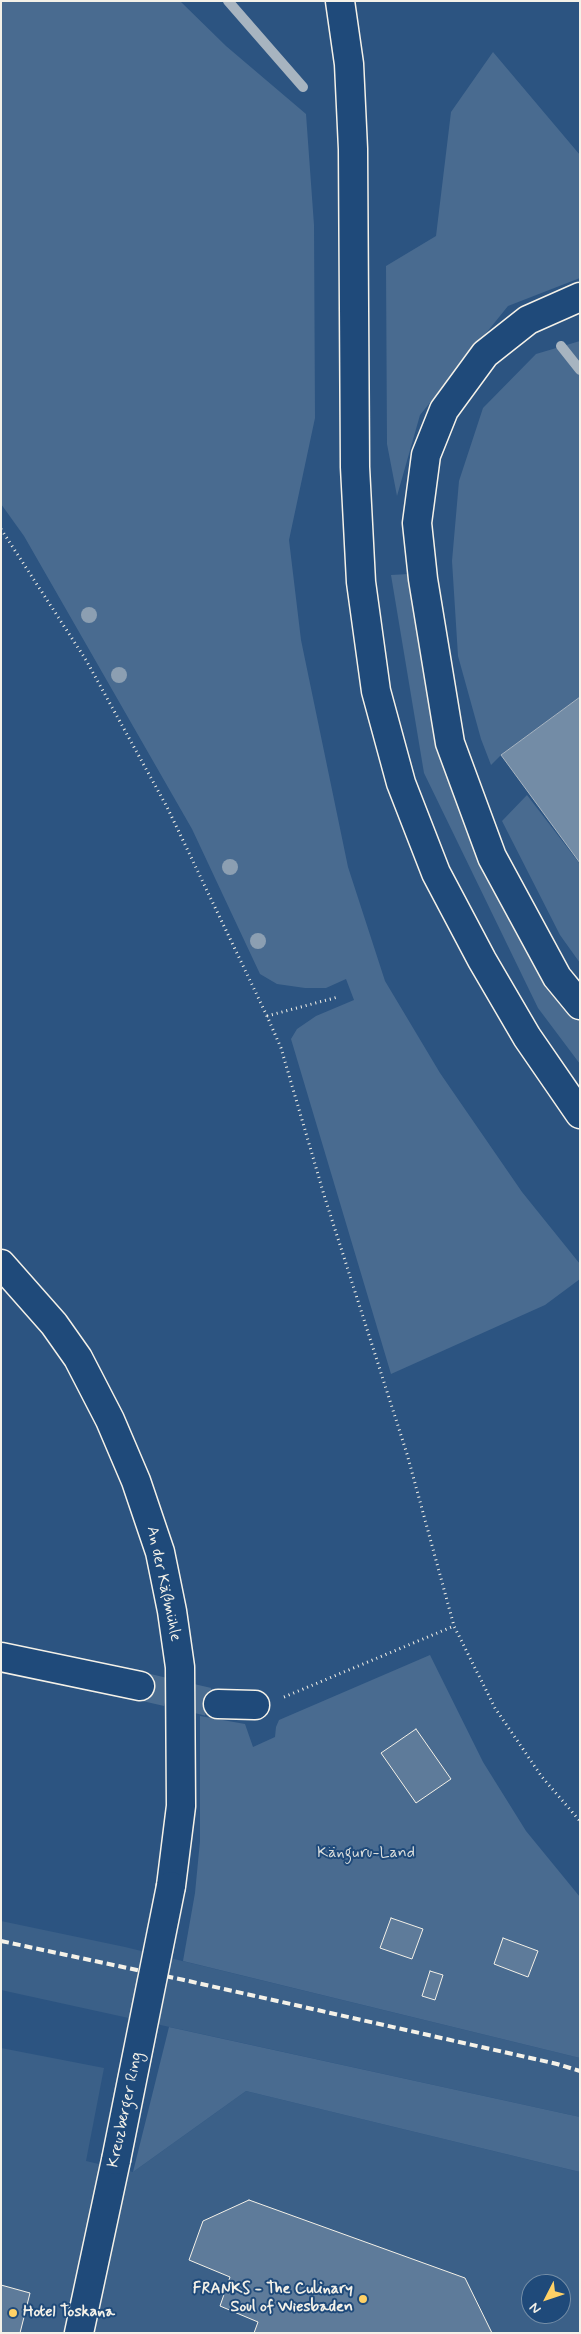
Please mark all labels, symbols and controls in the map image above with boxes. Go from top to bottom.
street label: An der Käßmühle [141,1525,185,1643]
park label: Känguru-Land [317,1844,415,1864]
street label: Kreuzberger Ring [104,2051,148,2169]
north arrow [521,2274,571,2324]
place label: FRANKS - The Culinary Soul of Wiesbaden [193,2280,353,2318]
marker: FRANKS - The Culinary Soul of Wiesbaden [357,2293,369,2305]
text: N [526,2299,545,2318]
place label: Hotel Toskana [23,2303,115,2323]
marker: Hotel Toskana [7,2307,19,2319]

